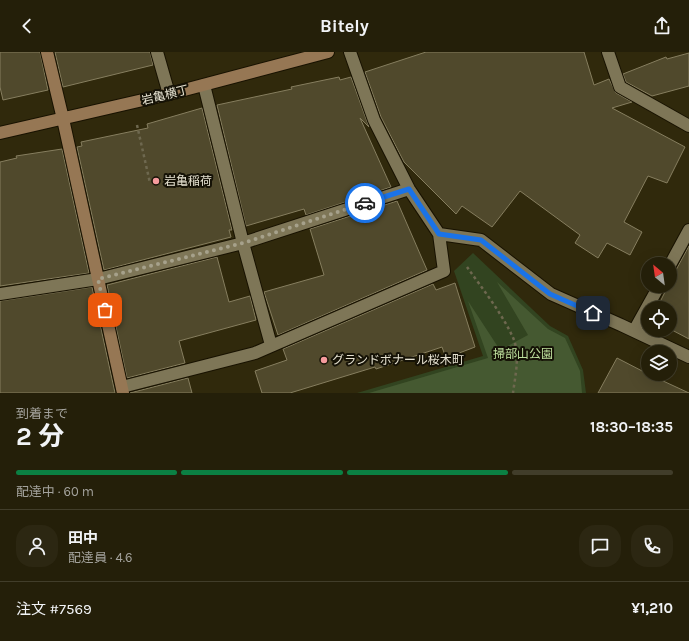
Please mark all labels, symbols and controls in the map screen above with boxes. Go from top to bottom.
icon: back [16,15,38,37]
text: Bitely [320,15,369,37]
icon: share [651,15,673,37]
street label: 岩亀横丁 [140,82,190,108]
place label: 岩亀稲荷 [164,174,212,188]
marker: 岩亀稲荷 [151,176,161,186]
courier [345,183,385,223]
icon: car [354,192,376,214]
north arrow [641,257,677,293]
map controls [641,257,677,381]
pin [88,293,122,327]
pin [576,296,610,330]
icon: bag [94,299,116,321]
button: locate [641,301,677,337]
icon: home [582,302,604,324]
button: layers [641,345,677,381]
park label: 掃部山公園 [493,347,553,361]
place label: グランドボナール桜木町 [332,353,464,367]
marker: グランドボナール桜木町 [319,355,329,365]
text: 到着まで [16,406,68,421]
text: 18:30–18:35 [590,418,673,436]
text: 2 分 [16,421,64,452]
text: 配達中 · 60 m [16,484,94,499]
button: person [16,525,58,567]
button: chat [579,525,621,567]
button: phone [631,525,673,567]
text: 田中 [68,529,98,547]
text: 配達員 · 4.6 [68,550,133,565]
text: ¥1,210 [631,599,673,617]
text: 注文 #7569 [16,600,92,618]

